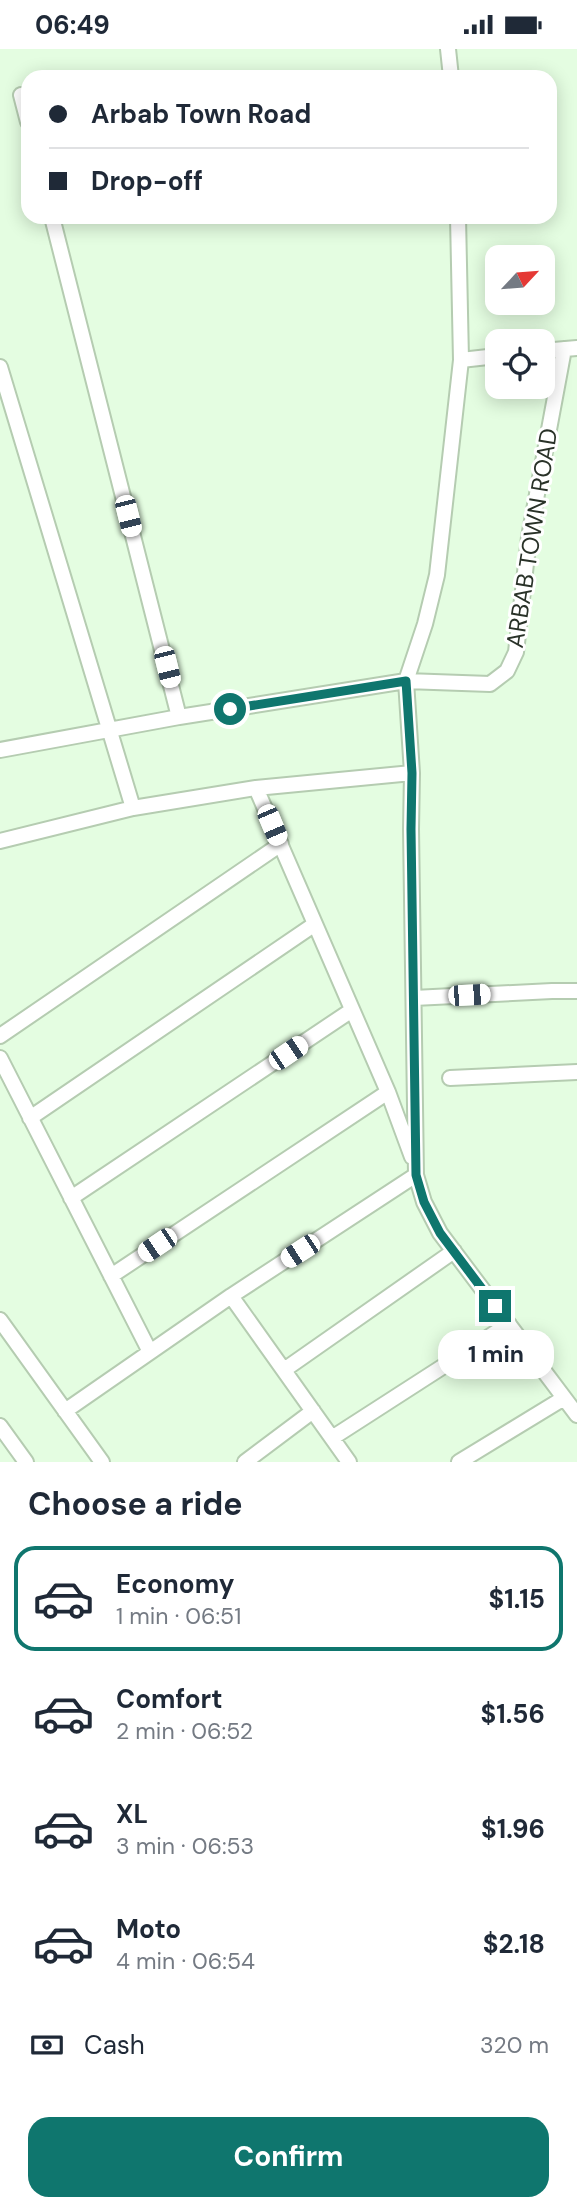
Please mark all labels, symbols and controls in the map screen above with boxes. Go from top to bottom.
text: 06:49 [35,8,110,42]
text: Arbab Town Road [91,97,311,131]
text: Drop-off [91,164,203,198]
north arrow [485,245,555,315]
map controls [485,245,555,399]
button: locate [485,329,555,399]
street label: ARBAB TOWN ROAD [499,426,564,650]
car [113,493,144,539]
car [152,644,183,690]
route start [214,693,246,725]
car [255,802,290,848]
car [448,983,491,1007]
car [265,1033,312,1073]
car [134,1225,181,1265]
car [277,1231,324,1271]
route end [479,1290,511,1322]
callout: 1 min [437,1331,553,1379]
text: 1 min [468,1339,524,1369]
text: Choose a ride [28,1483,243,1525]
icon: car [32,1567,95,1630]
text: Economy [116,1567,234,1601]
text: $1.15 [489,1582,545,1616]
text: 1 min · 06:51 [116,1601,241,1631]
icon: car [32,1682,95,1745]
text: Comfort [116,1682,222,1716]
text: $1.56 [481,1697,545,1731]
text: 2 min · 06:52 [116,1716,253,1746]
icon: car [32,1797,95,1860]
text: XL [116,1797,148,1831]
text: $1.96 [481,1812,545,1846]
text: 3 min · 06:53 [116,1831,254,1861]
icon: car [32,1912,95,1975]
text: Moto [116,1912,181,1946]
text: $2.18 [483,1927,545,1961]
text: 4 min · 06:54 [116,1946,255,1976]
icon: cash [28,2026,66,2064]
text: Cash [84,2028,145,2062]
text: 320 m [480,2030,549,2060]
button: Confirm [28,2117,549,2197]

